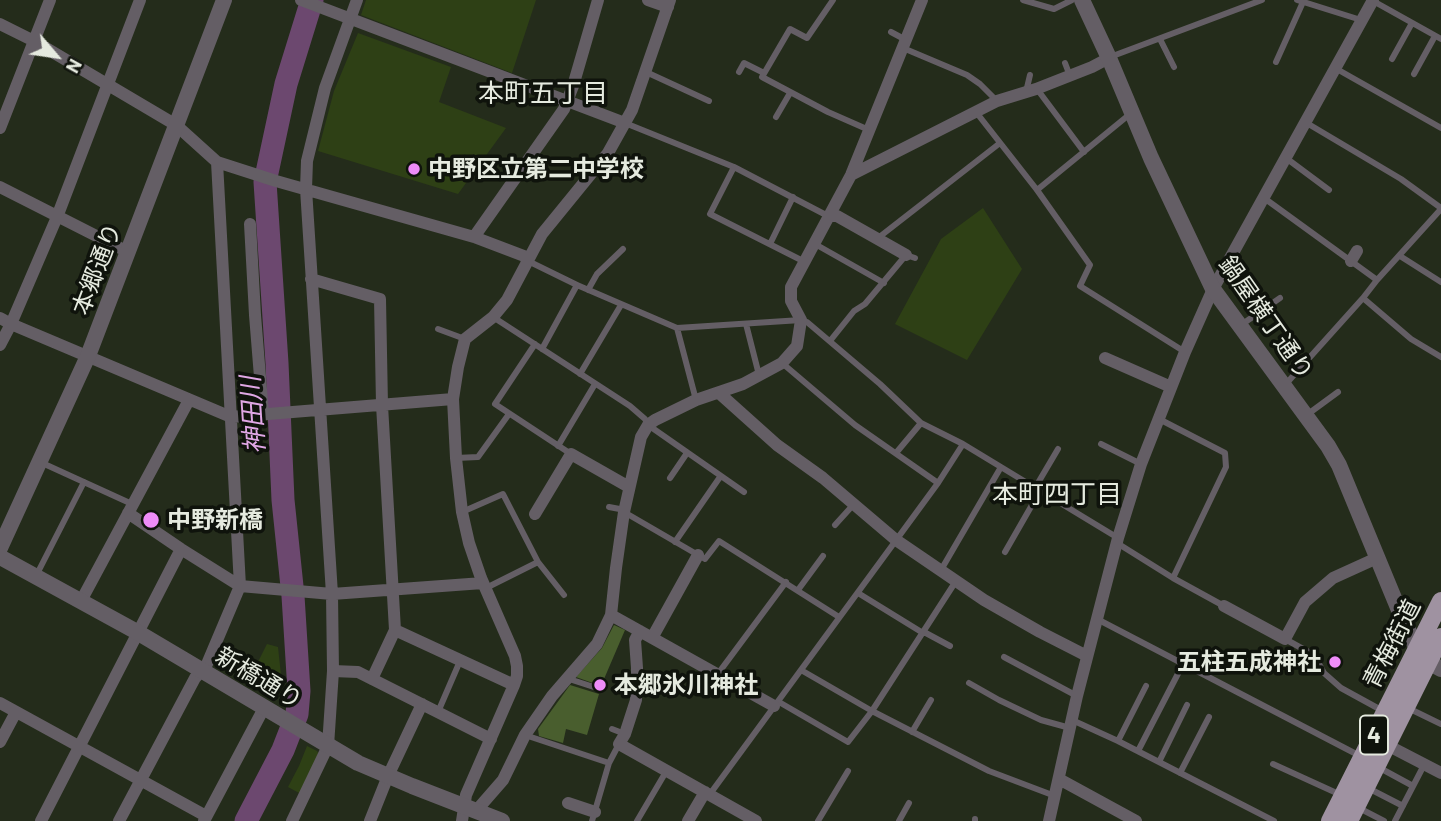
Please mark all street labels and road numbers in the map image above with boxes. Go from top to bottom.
street label: 本郷通り [66,219,128,319]
street label: 鍋屋横丁通り [1213,251,1319,385]
street label: 青梅街道 [1357,595,1427,693]
street label: 新橋通り [210,641,308,715]
road number: 4 [1360,716,1388,754]

